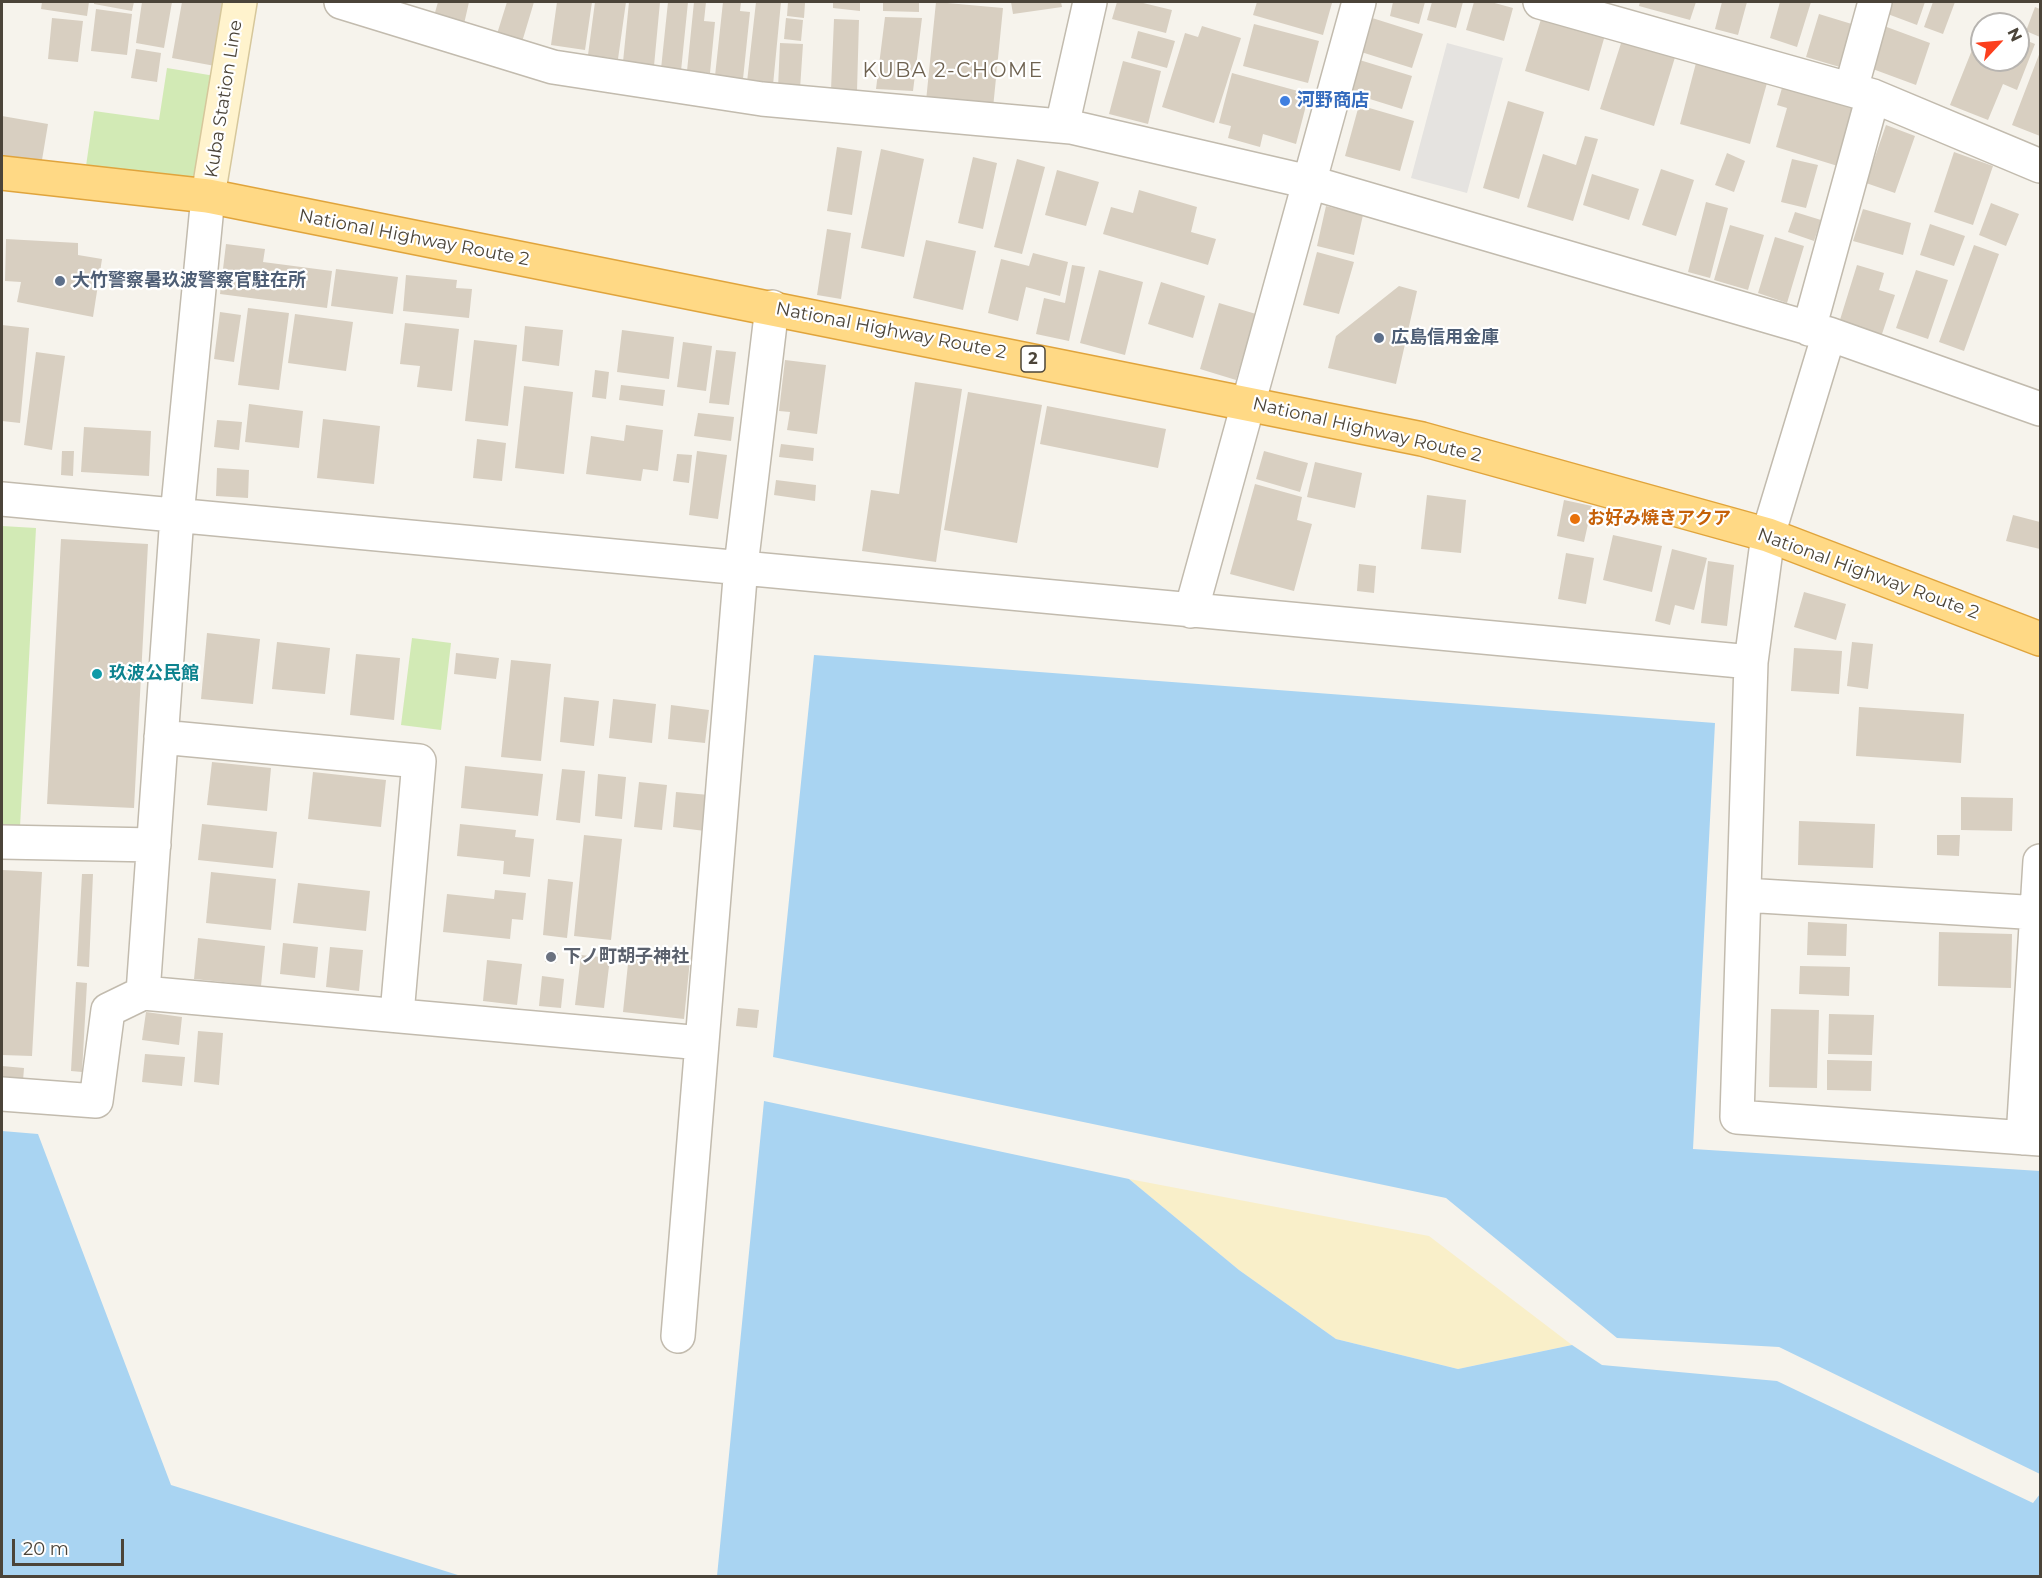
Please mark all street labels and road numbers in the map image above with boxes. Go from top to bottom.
street label: Kuba Station Line [201,19,247,179]
street label: National Highway Route 2 [297,205,531,271]
street label: National Highway Route 2 [774,298,1008,364]
road number: 2 [1021,346,1045,372]
street label: National Highway Route 2 [1250,393,1484,467]
street label: National Highway Route 2 [1754,524,1982,624]

